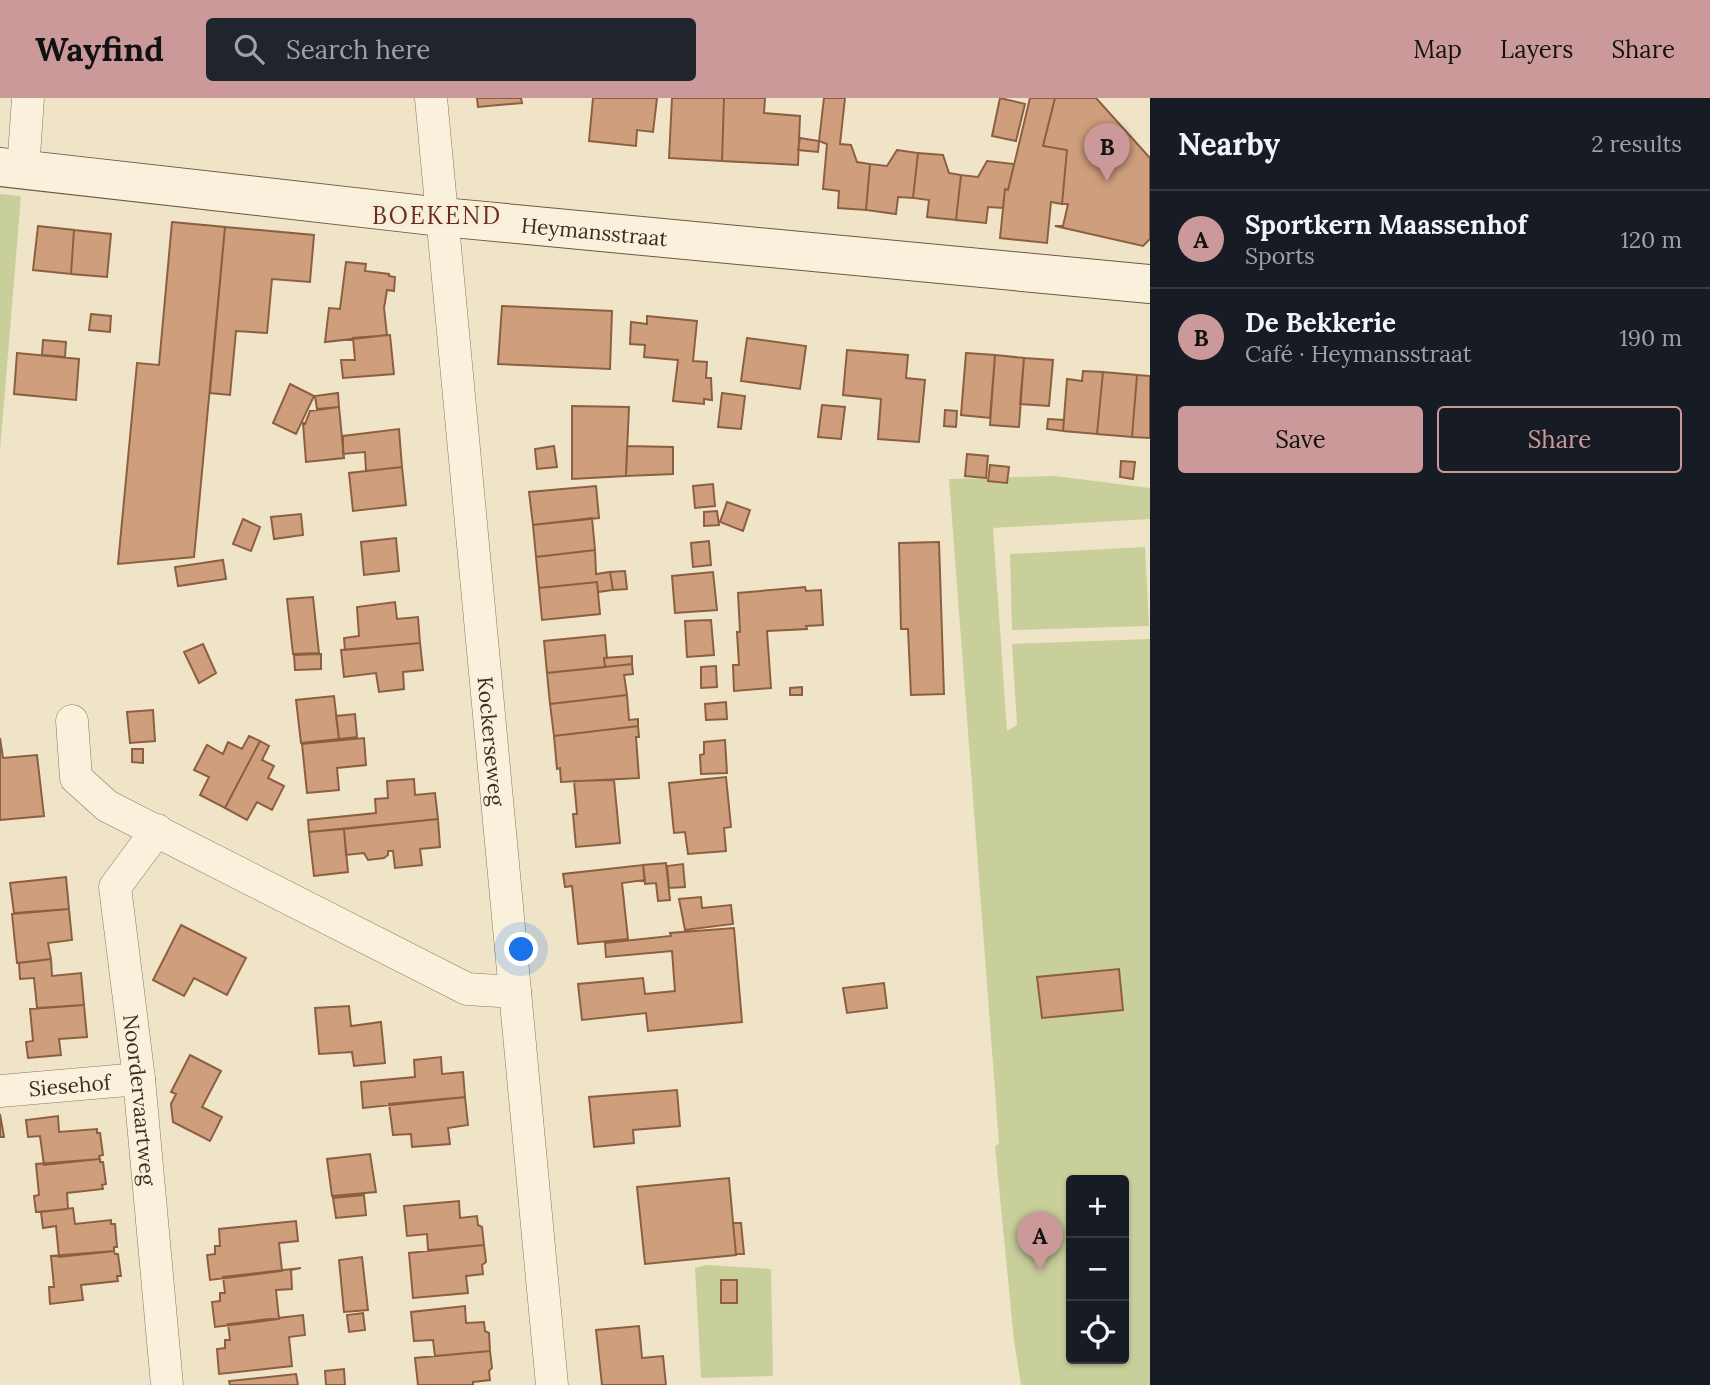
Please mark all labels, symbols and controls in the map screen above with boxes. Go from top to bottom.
search box [206,18,696,81]
text: Wayfind [35,28,164,70]
icon: search [230,30,268,68]
text: Search here [286,33,430,66]
text: Map [1413,34,1462,65]
text: Layers [1500,34,1573,65]
text: Share [1611,34,1675,65]
pin: B [1084,123,1130,181]
text: Nearby [1178,125,1280,163]
text: 2 results [1591,129,1682,158]
district label: BOEKEND [372,200,502,231]
text: Sportkern Maassenhof [1245,208,1527,241]
street label: Heymansstraat [520,211,670,252]
text: A [1193,225,1209,254]
text: 120 m [1620,225,1682,254]
text: Sports [1245,241,1315,270]
text: De Bekkerie [1245,306,1396,339]
text: B [1193,323,1209,352]
text: 190 m [1619,323,1682,352]
text: Café · Heymansstraat [1245,339,1472,368]
button: Save [1178,406,1423,473]
button: Share [1437,406,1682,473]
street label: Kockerseweg [472,675,511,807]
your location [504,932,538,966]
street label: Noordervaartweg [118,1013,162,1187]
street label: Siesehof [28,1068,114,1102]
map controls [1066,1175,1129,1364]
button: + [1066,1175,1129,1238]
pin: A [1017,1212,1063,1270]
button: − [1066,1238,1129,1301]
button: locate [1066,1301,1129,1364]

